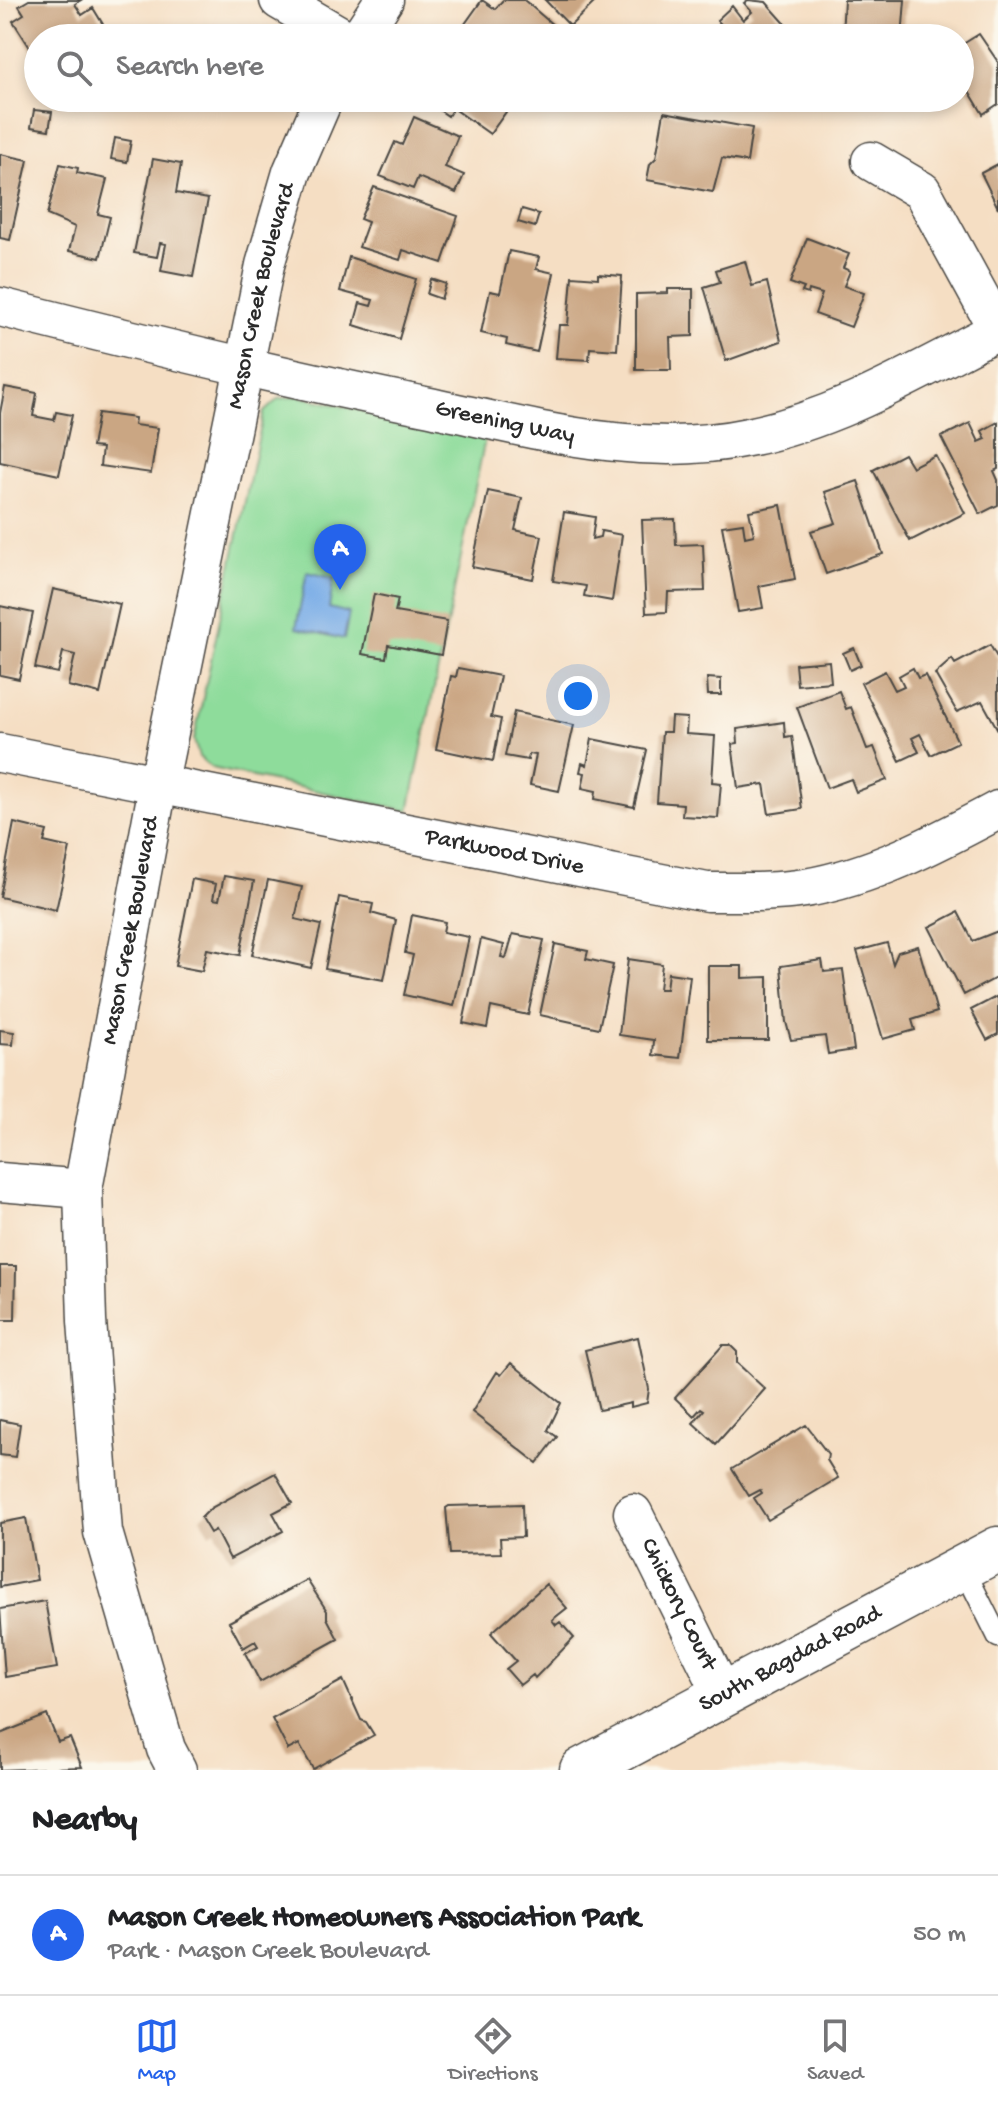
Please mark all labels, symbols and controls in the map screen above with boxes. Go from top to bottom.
search box [24,24,974,112]
icon: search [52,46,96,90]
text: Search here [116,51,264,86]
street label: Mason Creek Boulevard [221,178,303,412]
street label: Greening Way [433,394,577,451]
pin: A [314,524,366,590]
your location [558,676,598,716]
street label: Mason Creek Boulevard [96,813,167,1047]
street label: Parkwood Drive [421,822,587,882]
street label: Chickory Court [633,1534,724,1677]
street label: South Bagdad Road [694,1598,888,1719]
text: Nearby [32,1802,137,1842]
text: Mason Creek Homeowners Association Park [108,1902,640,1937]
text: A [50,1920,66,1951]
text: 50 m [913,1920,966,1951]
text: Park · Mason Creek Boulevard [108,1937,428,1968]
tab: Map [135,2014,179,2088]
tab: Directions [448,2014,538,2088]
tab: Saved [807,2014,863,2088]

